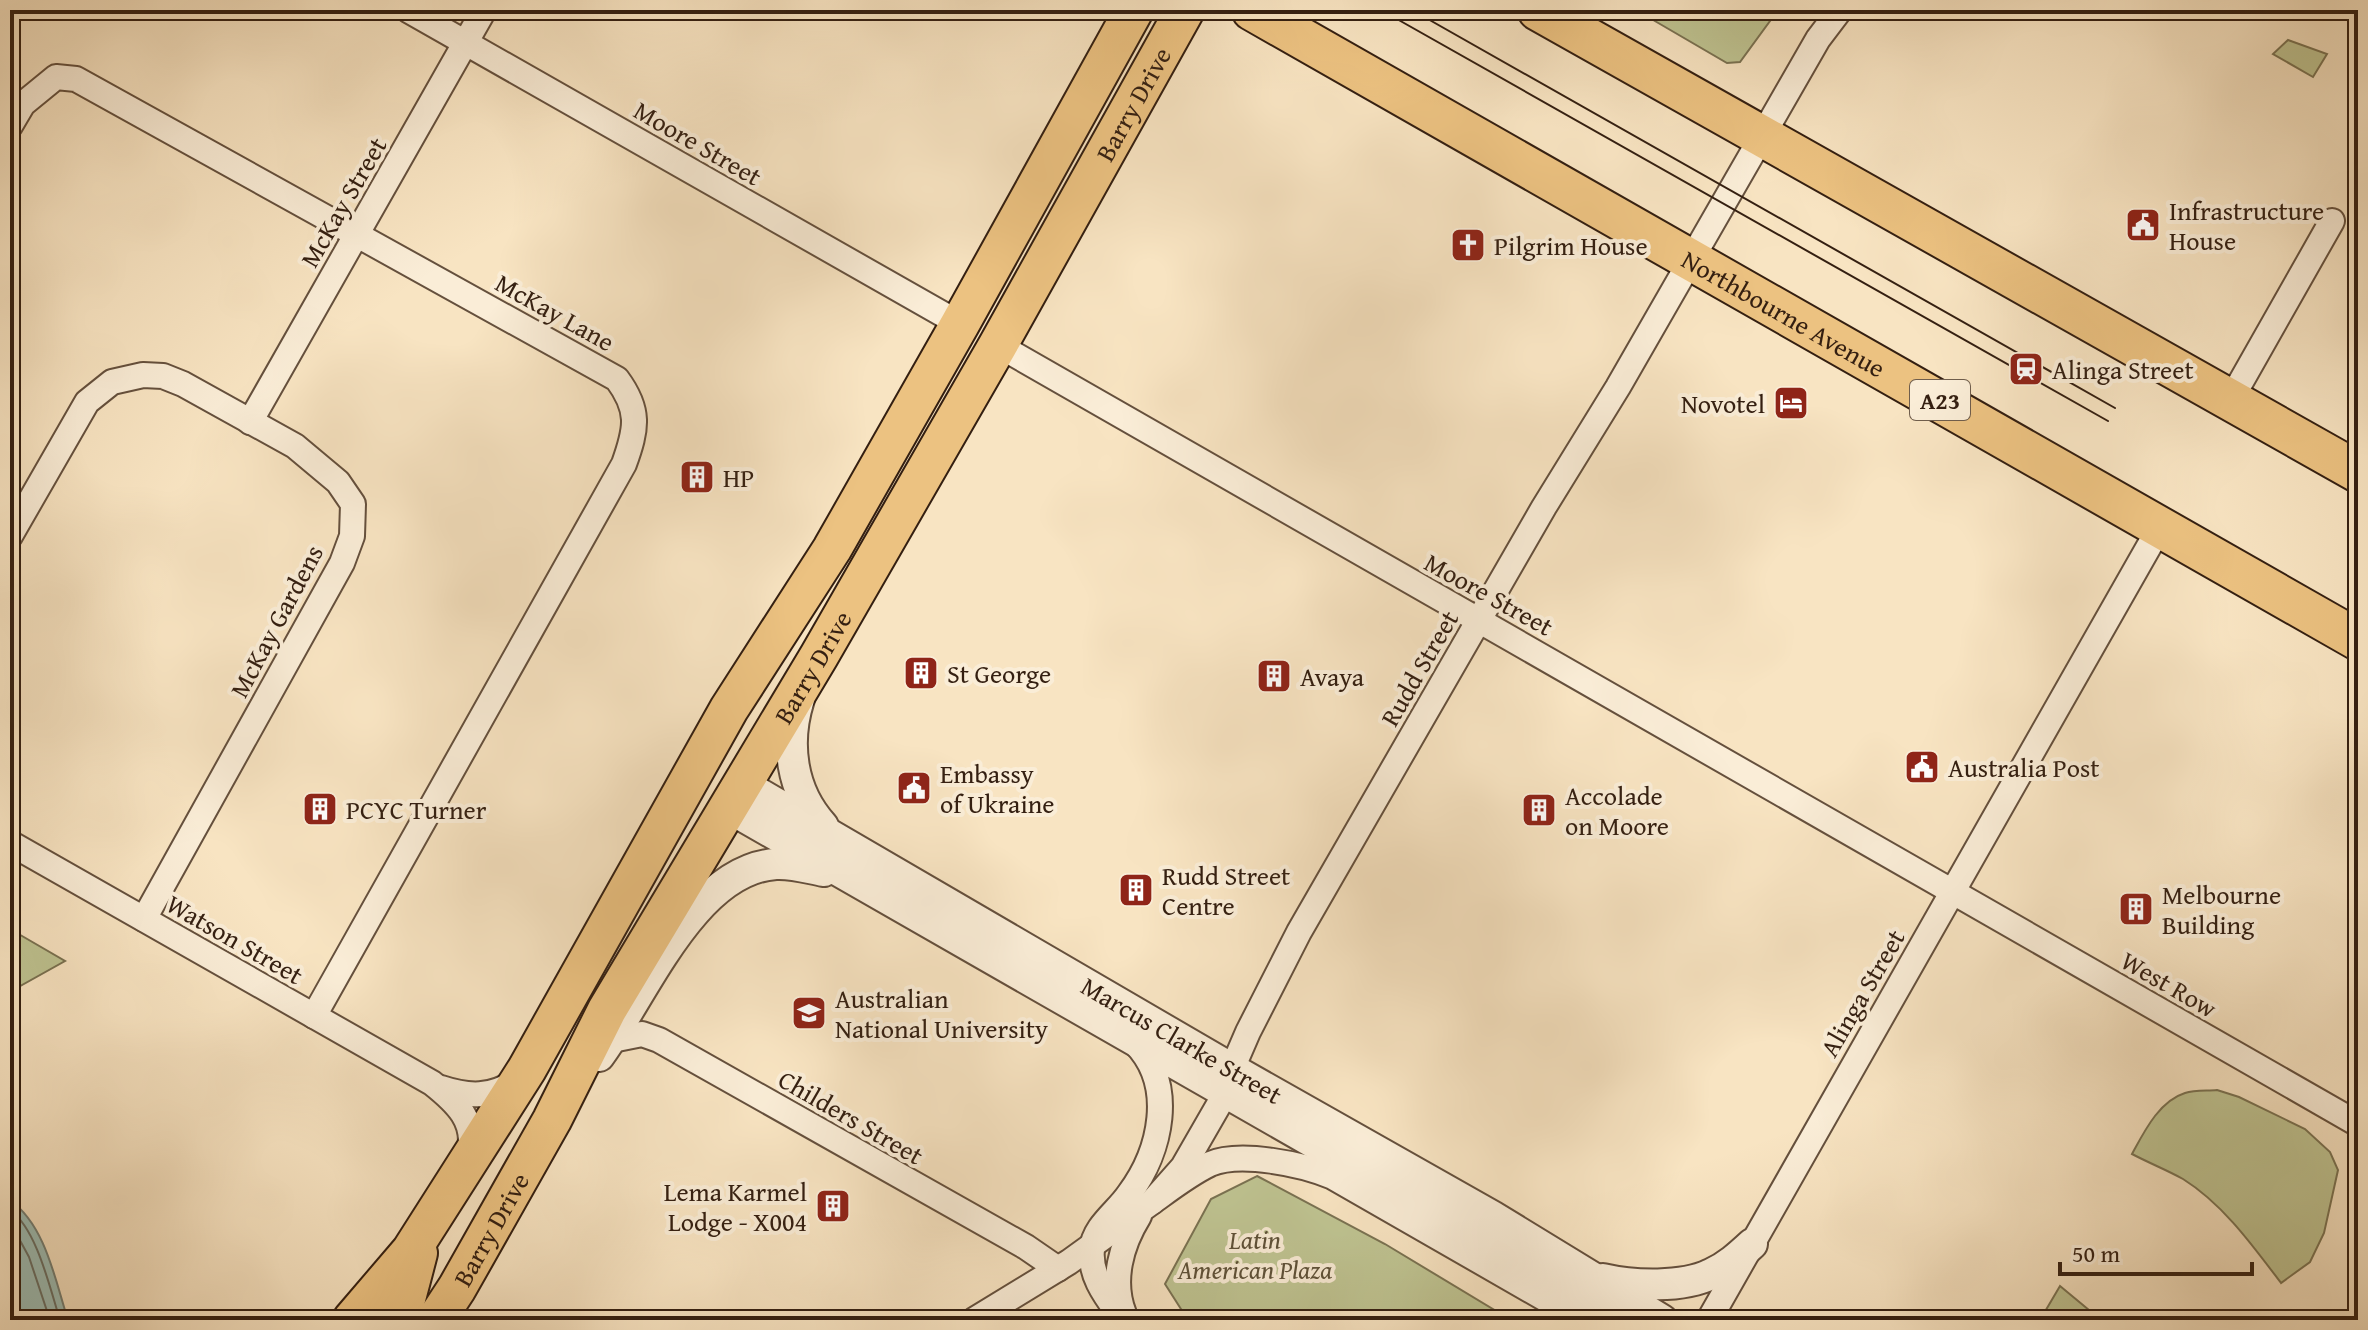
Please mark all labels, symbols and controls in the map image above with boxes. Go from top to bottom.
street label: Barry Drive [1085,39,1180,168]
street label: Moore Street [627,91,769,195]
street label: McKay Street [290,129,396,275]
place label: Infrastructure House [2169,191,2324,260]
public building icon: Infrastructure House [2124,206,2162,244]
church icon: Pilgrim House [1449,226,1487,264]
place label: Pilgrim House [1494,226,1648,265]
street label: Northbourne Avenue [1675,239,1893,386]
street label: McKay Lane [488,263,622,361]
station icon: Alinga Street [2007,350,2045,388]
place label: Alinga Street [2052,350,2194,389]
road number: A23 [1910,380,1970,420]
place label: Novotel [1681,384,1765,423]
hotel icon: Novotel [1772,384,1810,422]
building icon: HP [678,458,716,496]
place label: HP [723,458,754,497]
street label: McKay Gardens [219,538,333,704]
street label: Moore Street [1418,543,1560,645]
street label: Barry Drive [763,603,861,731]
street label: Rudd Street [1370,603,1468,733]
building icon: St George [902,654,940,692]
place label: St George [947,654,1051,693]
building icon: Avaya [1255,657,1293,695]
place label: Avaya [1300,657,1365,696]
public building icon: Australia Post [1903,748,1941,786]
place label: Australia Post [1948,748,2099,787]
place label: Embassy of Ukraine [940,754,1055,823]
public building icon: Embassy of Ukraine [895,769,933,807]
place label: Accolade on Moore [1565,776,1669,845]
building icon: PCYC Turner [301,790,339,828]
place label: PCYC Turner [346,790,487,829]
building icon: Accolade on Moore [1520,791,1558,829]
place label: Rudd Street Centre [1162,856,1290,925]
building icon: Rudd Street Centre [1117,871,1155,909]
place label: Melbourne Building [2162,875,2281,944]
street label: Watson Street [159,884,311,994]
building icon: Melbourne Building [2117,890,2155,928]
street label: Alinga Street [1810,922,1914,1064]
street label: West Row [2114,941,2225,1027]
street label: Marcus Clarke Street [1074,966,1290,1113]
place label: Australian National University [835,979,1048,1048]
school or university icon: Australian National University [790,994,828,1032]
street label: Childers Street [771,1060,931,1174]
street label: Barry Drive [442,1165,538,1293]
place label: Lema Karmel Lodge - X004 [664,1172,807,1241]
building icon: Lema Karmel Lodge - X004 [814,1187,852,1225]
park label: Latin American Plaza [1177,1220,1332,1289]
scale bar [2060,1226,2252,1276]
text: 50 m [2072,1236,2120,1271]

